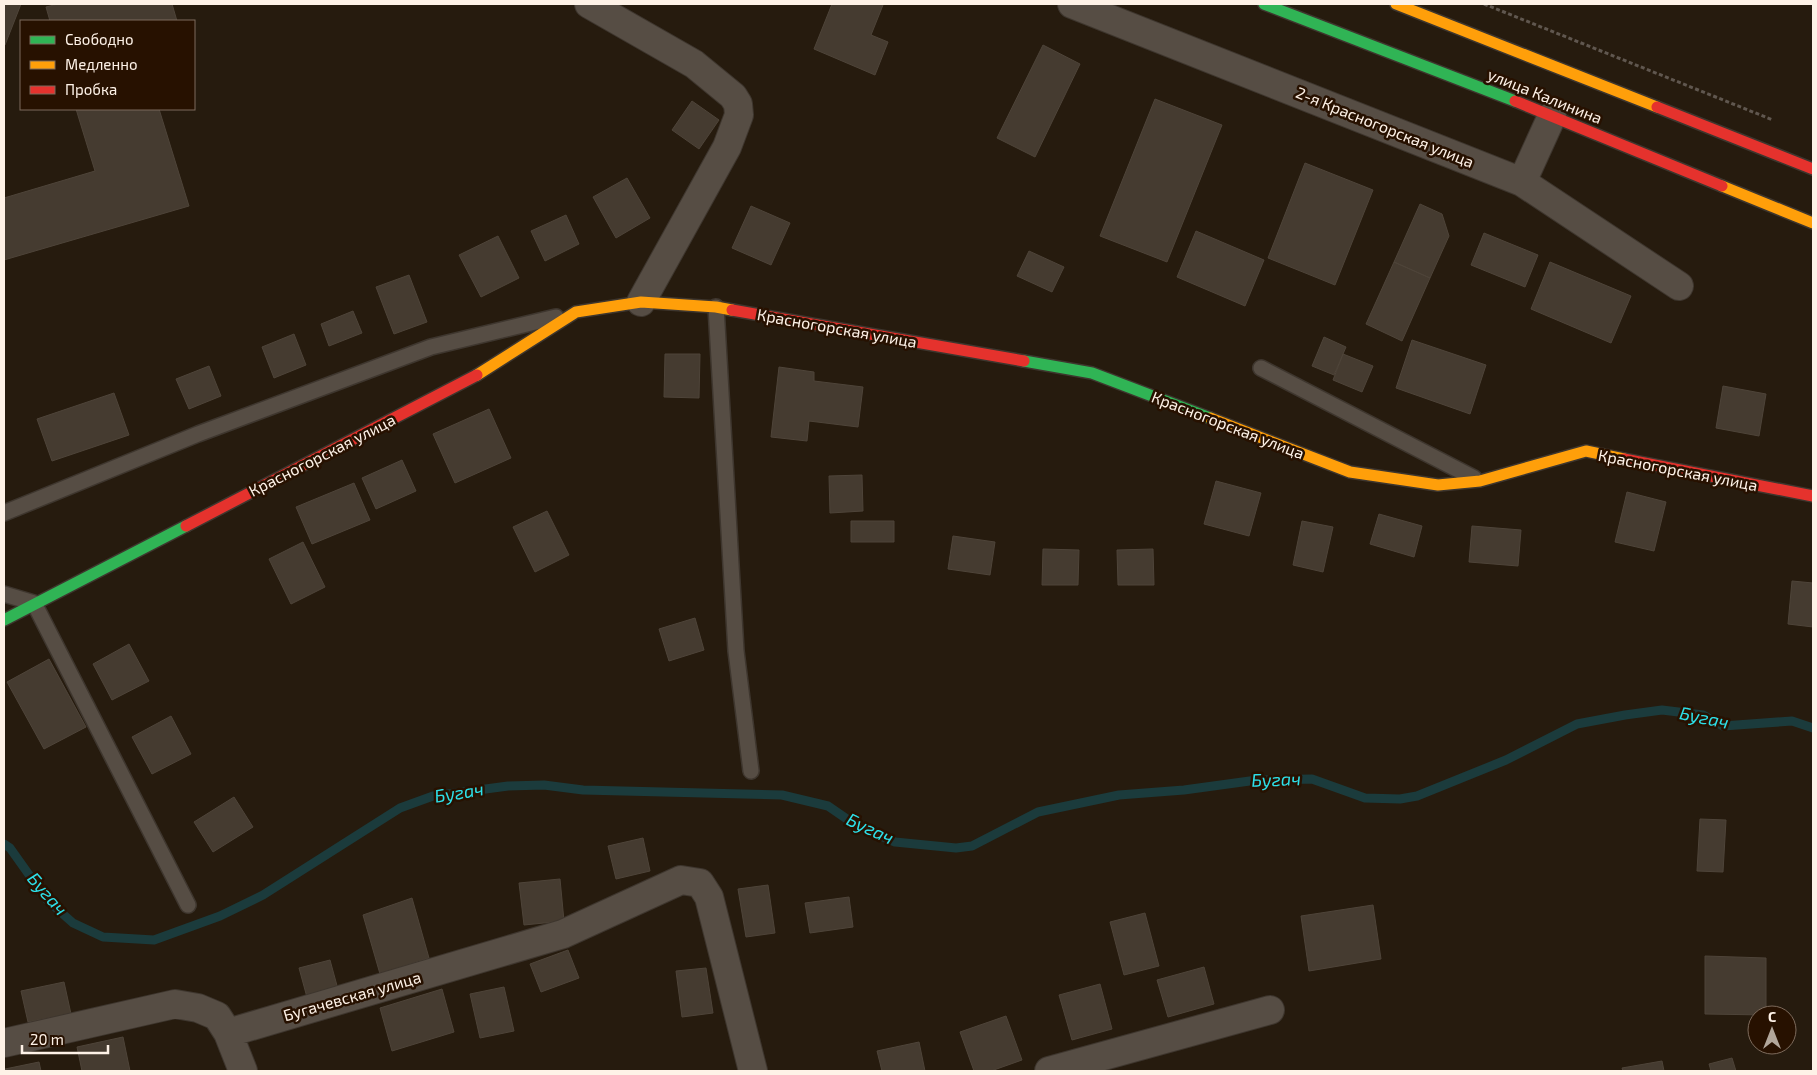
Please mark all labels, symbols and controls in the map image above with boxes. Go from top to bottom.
legend [20,20,195,110]
text: Свободно [65,30,134,48]
text: Медленно [65,55,138,73]
street label: улица Калинина [1485,64,1605,128]
text: Пробка [65,80,117,98]
street label: 2-я Красногорская улица [1293,82,1477,172]
street label: Красногорская улица [755,304,919,352]
street label: Красногорская улица [1149,387,1307,463]
street label: Красногорская улица [245,409,399,501]
street label: Красногорская улица [1597,445,1759,495]
water label: Бугач [1678,701,1731,733]
water label: Бугач [1251,767,1301,791]
water label: Бугач [433,777,485,807]
water label: Бугач [843,808,898,849]
water label: Бугач [23,867,72,919]
street label: Бугачевская улица [281,967,423,1025]
north arrow [1747,1005,1797,1055]
text: С [1768,1008,1776,1025]
scale bar [22,1022,109,1054]
text: 20 m [30,1030,64,1048]

